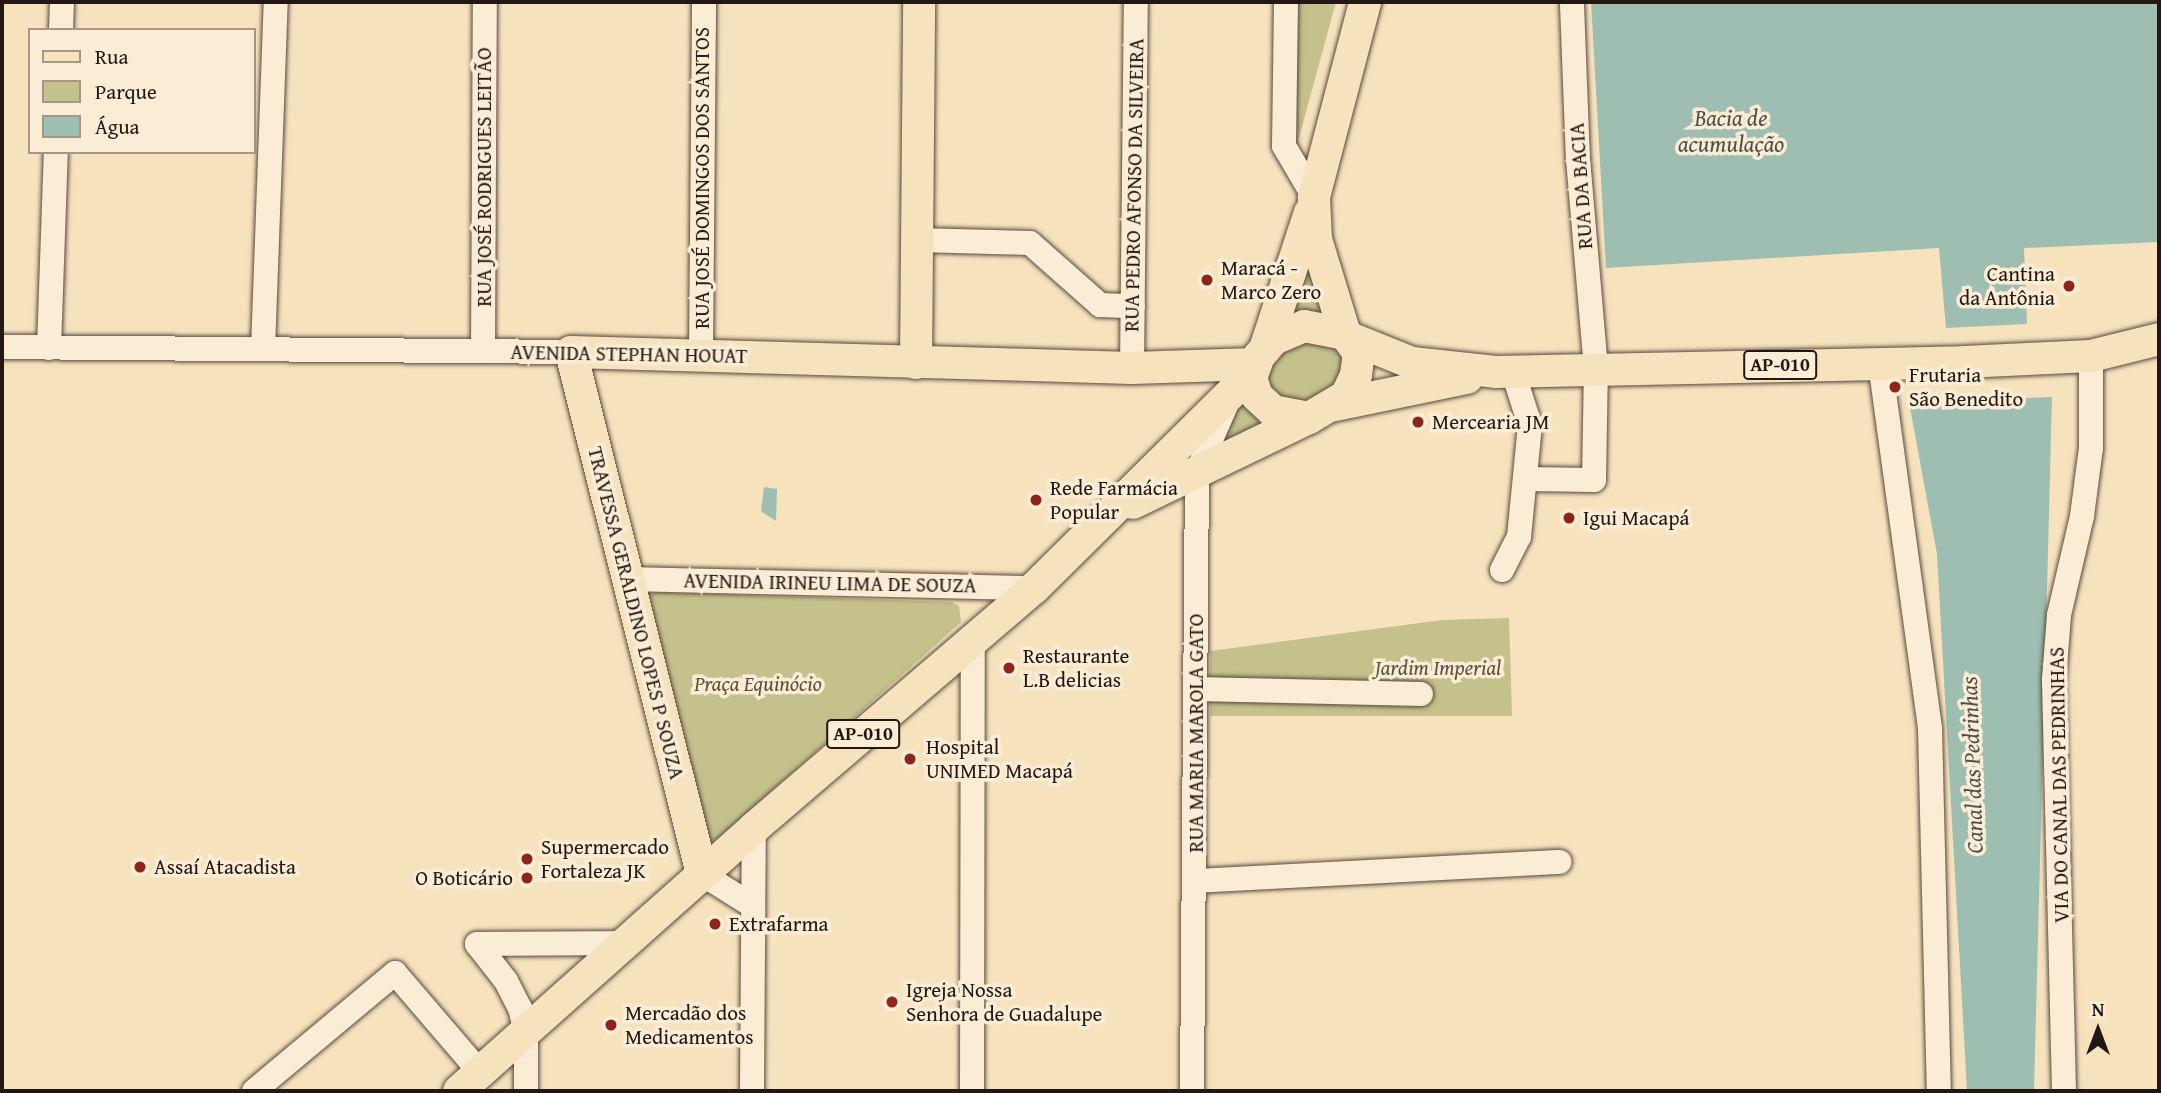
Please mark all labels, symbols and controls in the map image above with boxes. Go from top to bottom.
street label: RUA JOSÉ DOMINGOS DOS SANTOS [689,27,715,329]
legend [28,28,256,154]
street label: RUA PEDRO AFONSO DA SILVEIRA [1119,38,1149,332]
text: Rua [95,41,128,72]
street label: RUA JOSÉ RODRIGUES LEITÃO [471,47,497,307]
text: Parque [95,76,157,107]
water label: Bacia de acumulação [1678,104,1784,158]
text: Água [95,111,139,142]
street label: RUA DA BACIA [1564,122,1598,250]
place label: Maracá - Marco Zero [1221,255,1321,305]
place label: Cantina da Antônia [1959,261,2055,311]
marker: Maracá - Marco Zero [1199,272,1215,288]
marker: Cantina da Antônia [2061,278,2077,294]
street label: AVENIDA STEPHAN HOUAT [510,339,748,369]
road number: AP-010 [1742,350,1818,380]
place label: Frutaria São Benedito [1909,362,2023,412]
marker: Frutaria São Benedito [1887,379,1903,395]
place label: Mercearia JM [1432,409,1549,435]
marker: Mercearia JM [1410,414,1426,430]
street label: TRAVESSA GERALDINO LOPES P SOUZA [582,444,690,782]
place label: Rede Farmácia Popular [1050,475,1178,525]
marker: Rede Farmácia Popular [1028,492,1044,508]
place label: Igui Macapá [1583,505,1689,531]
marker: Igui Macapá [1561,510,1577,526]
street label: AVENIDA IRINEU LIMA DE SOUZA [683,568,977,598]
street label: RUA MARIA MAROLA GATO [1183,613,1209,853]
place label: Restaurante L.B delicias [1023,643,1129,693]
street label: VIA DO CANAL DAS PEDRINHAS [2044,647,2074,923]
park label: Jardim Imperial [1375,655,1501,681]
marker: Restaurante L.B delicias [1001,660,1017,676]
park label: Praça Equinócio [694,671,822,697]
water label: Canal das Pedrinhas [1955,676,1989,854]
road number: AP-010 [824,719,902,750]
place label: Hospital UNIMED Macapá [926,734,1073,784]
marker: Hospital UNIMED Macapá [900,749,920,769]
place label: Supermercado Fortaleza JK [541,834,669,884]
marker: Supermercado Fortaleza JK [519,851,535,867]
place label: Assaí Atacadista [154,854,296,880]
marker: Assaí Atacadista [132,859,148,875]
place label: O Boticário [415,865,513,891]
marker: O Boticário [519,870,535,886]
place label: Extrafarma [729,911,829,937]
marker: Extrafarma [707,916,723,932]
place label: Igreja Nossa Senhora de Guadalupe [906,977,1102,1027]
marker: Igreja Nossa Senhora de Guadalupe [884,994,900,1010]
north arrow [2063,995,2133,1065]
text: N [2092,995,2104,1023]
place label: Mercadão dos Medicamentos [625,1000,754,1050]
marker: Mercadão dos Medicamentos [603,1017,619,1033]

